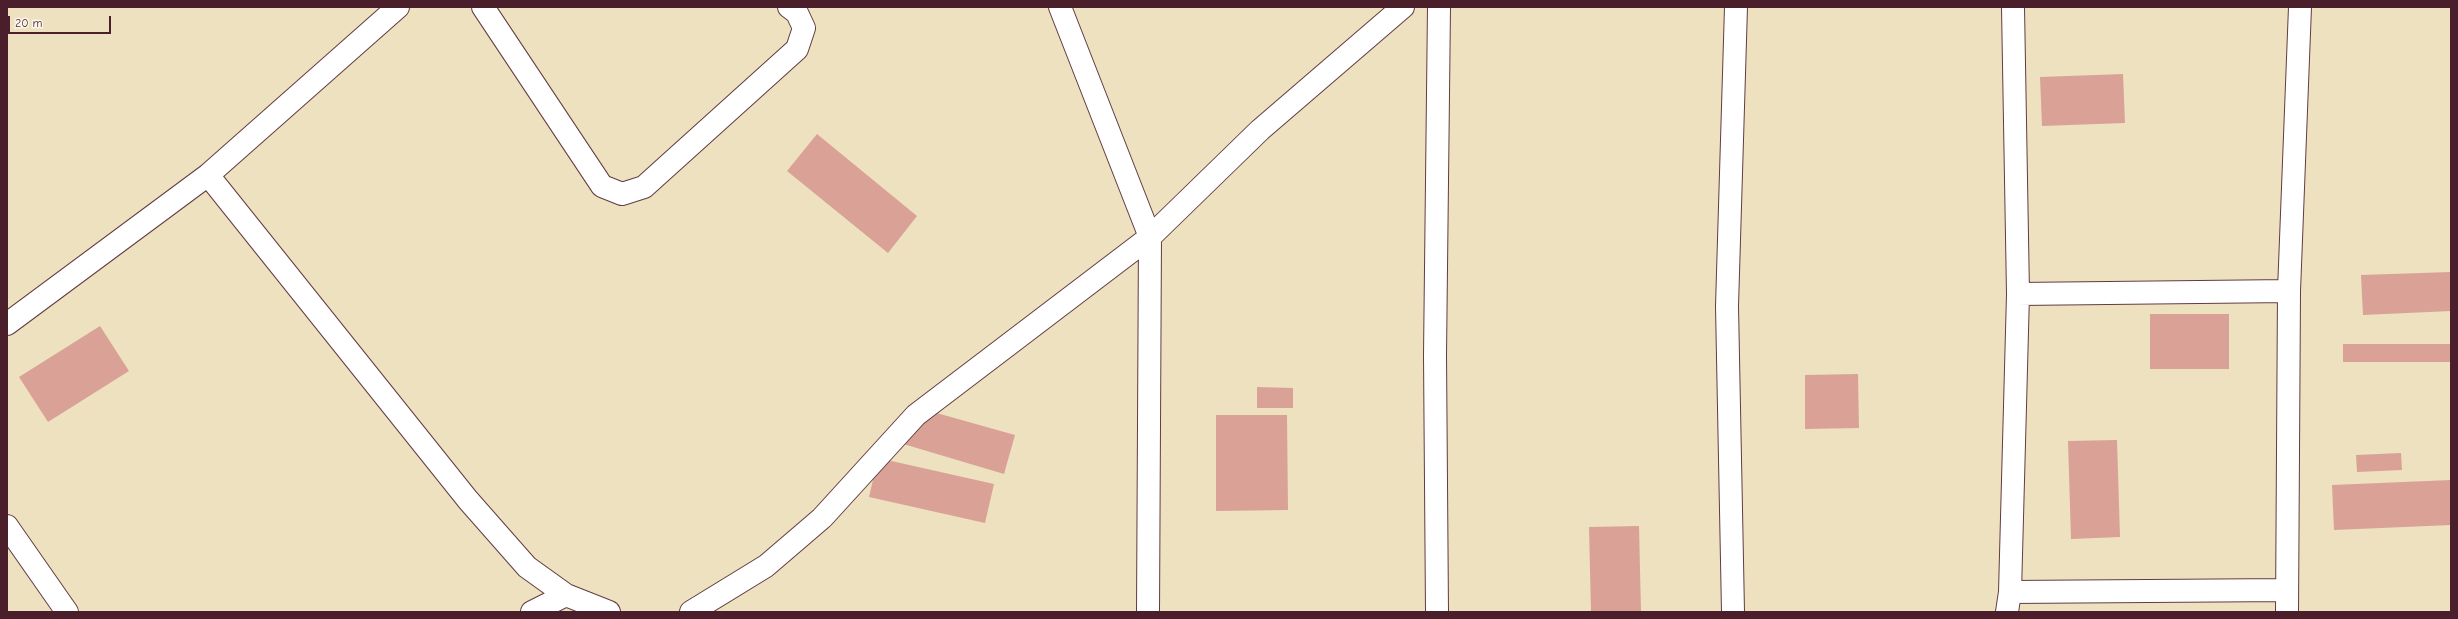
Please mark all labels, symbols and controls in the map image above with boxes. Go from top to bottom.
scale bar [10,8,113,34]
text: 20 m [15,16,43,30]

